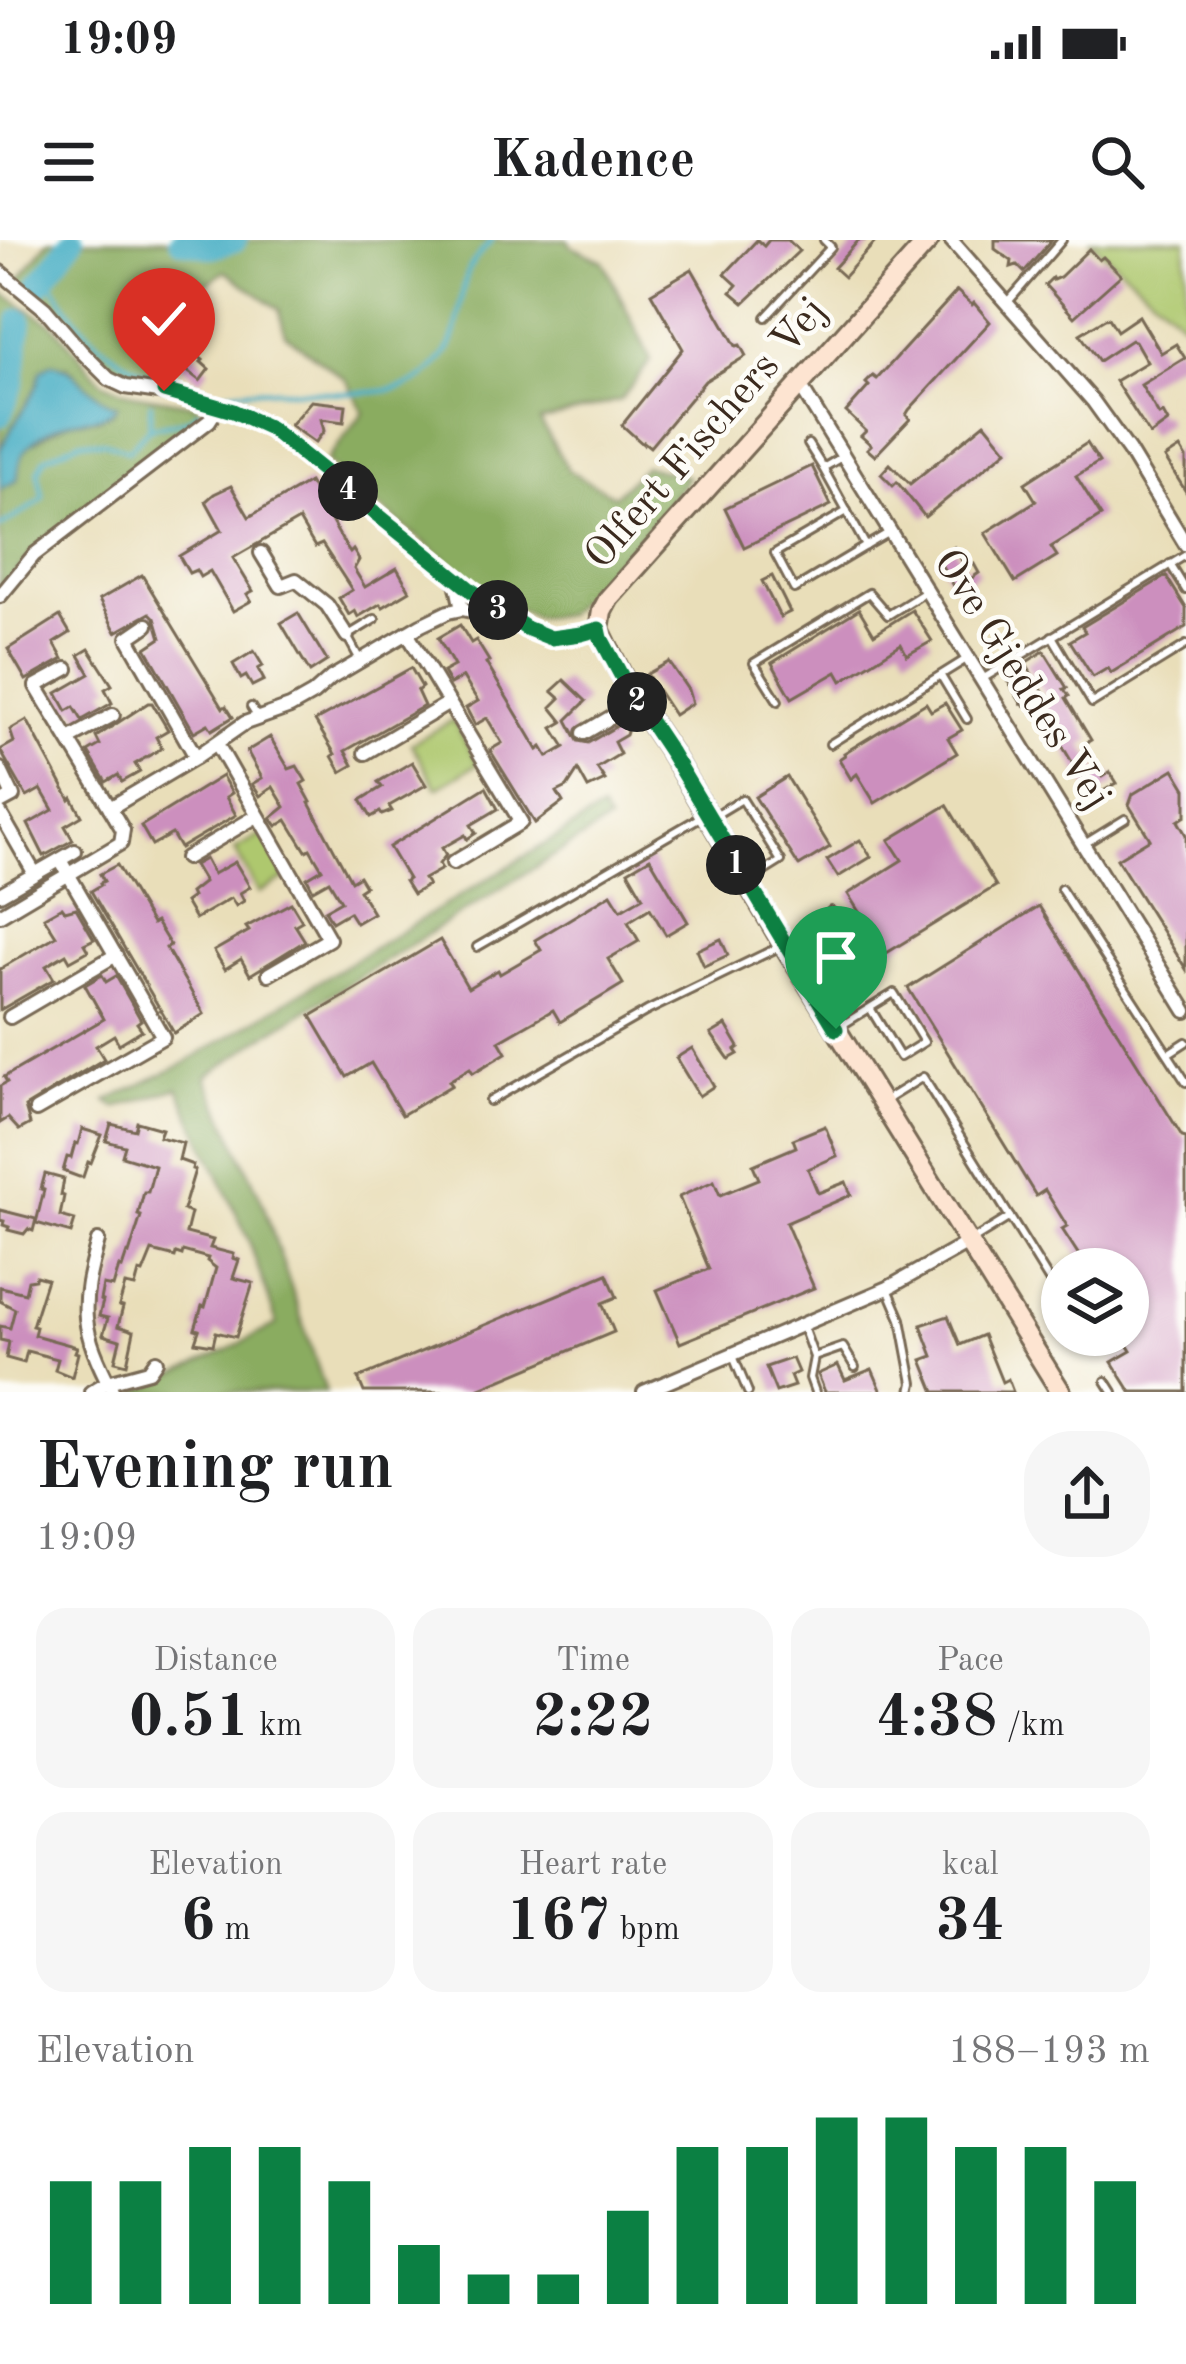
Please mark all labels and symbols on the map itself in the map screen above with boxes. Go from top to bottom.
pin [113,268,215,391]
street label: Olfert Fischers Vej [578,290,836,578]
pin: 4 [318,461,378,521]
street label: Ove Gjeddes Vej [924,542,1118,818]
pin: 3 [468,580,528,640]
pin: 2 [607,672,667,732]
pin: 1 [706,835,766,895]
pin [785,906,887,1029]

